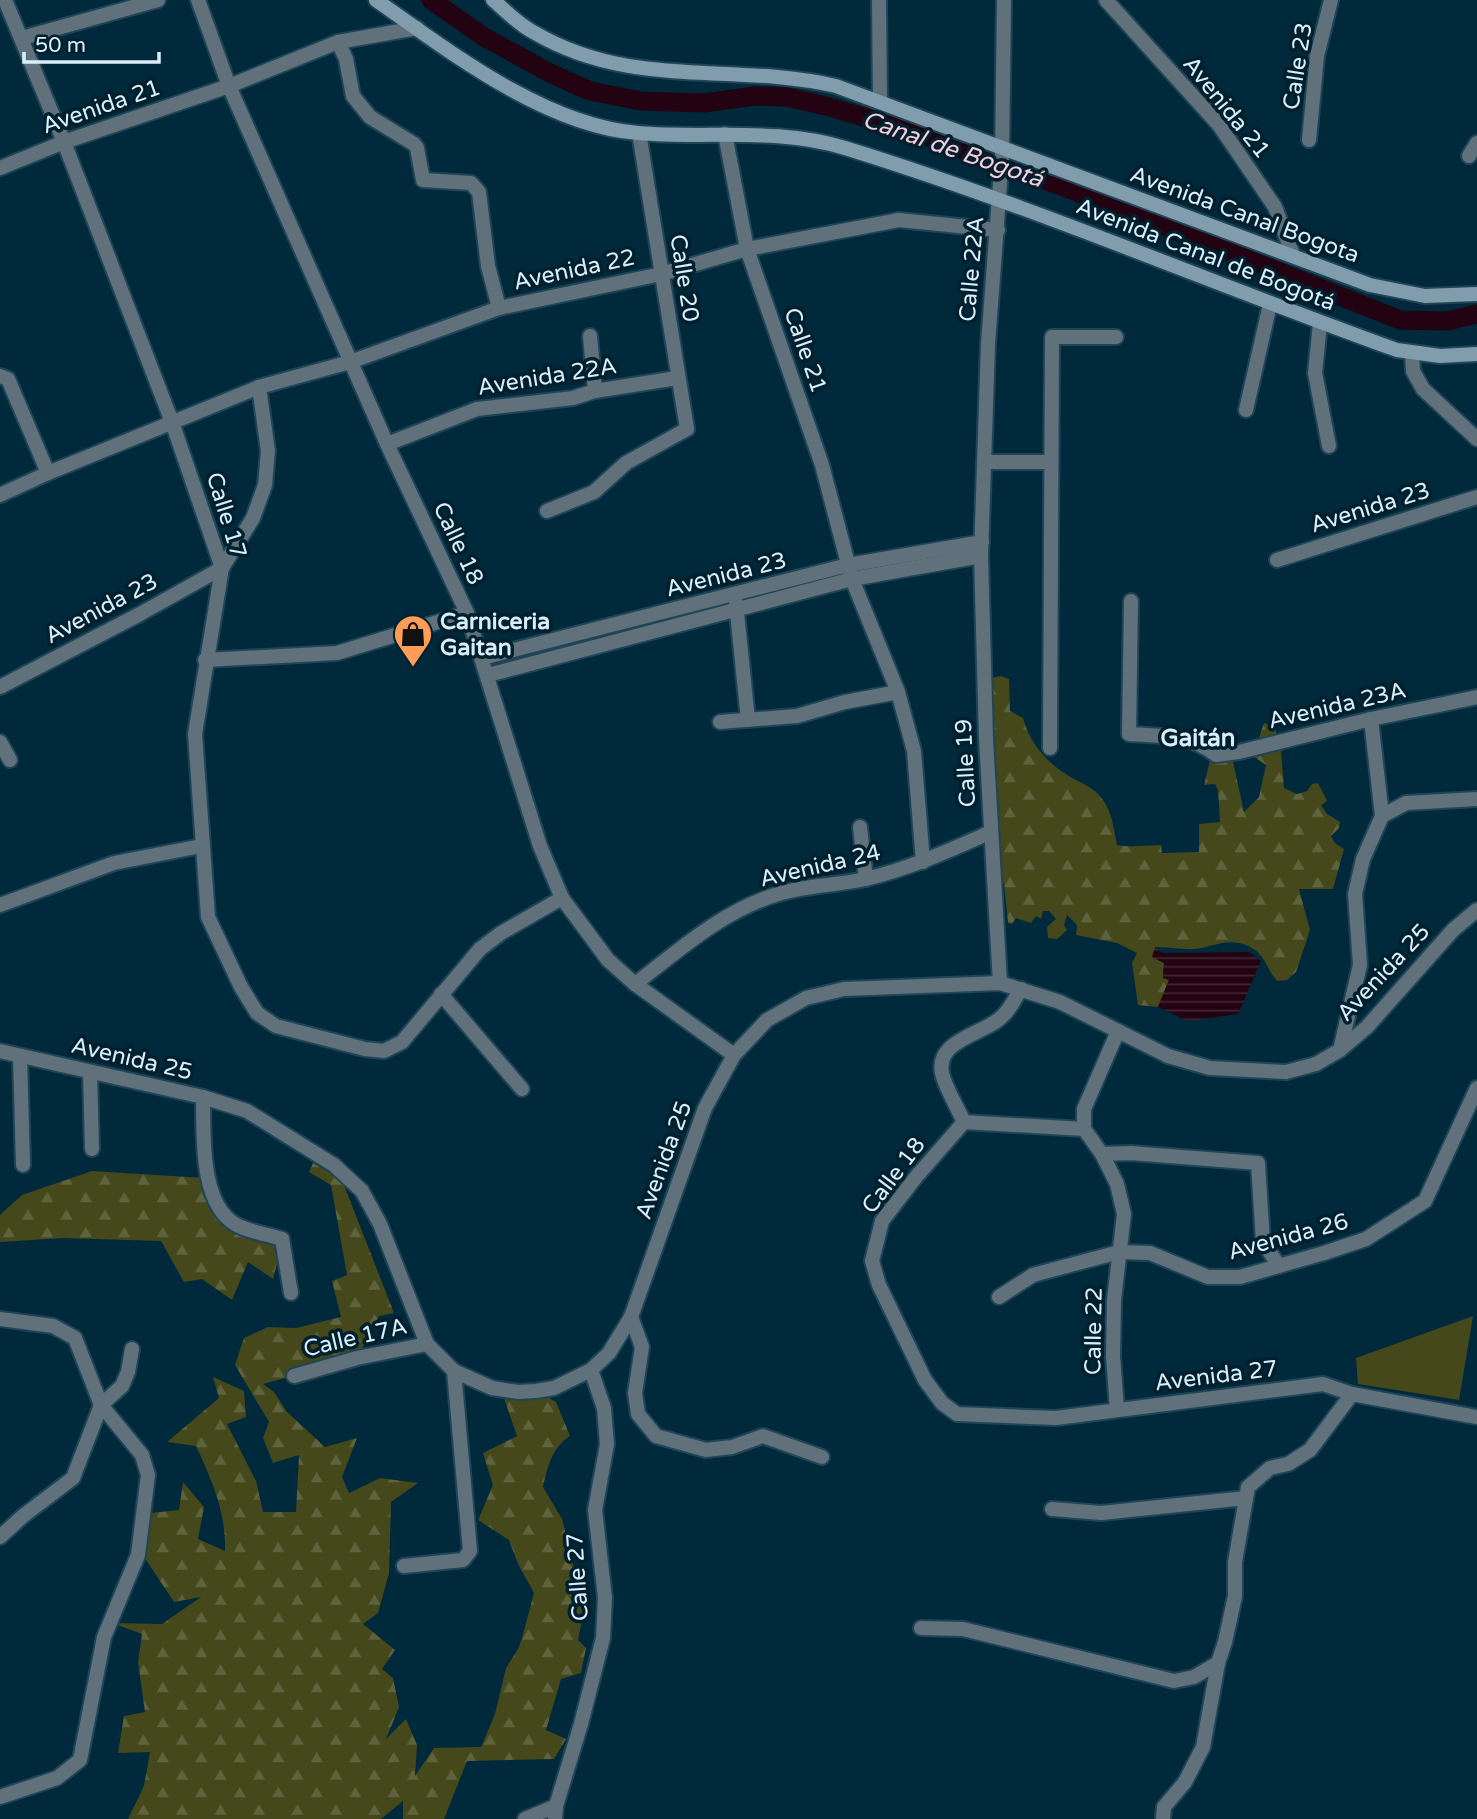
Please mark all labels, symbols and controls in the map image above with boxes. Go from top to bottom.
street label: Calle 23 [1277,20,1319,112]
scale bar [24,21,159,65]
text: 50 m [35,33,86,58]
street label: Avenida 21 [1177,51,1276,164]
street label: Avenida 21 [38,74,164,140]
water label: Canal de Bogotá [859,105,1047,194]
street label: Avenida Canal Bogota [1126,160,1363,269]
street label: Avenida Canal de Bogotá [1072,192,1339,317]
street label: Calle 22A [953,215,991,323]
street label: Calle 20 [663,232,705,324]
street label: Avenida 22 [511,243,637,297]
street label: Calle 21 [777,304,833,397]
street label: Avenida 22A [476,352,619,402]
street label: Calle 17 [200,469,252,562]
street label: Avenida 23 [1307,477,1433,539]
street label: Calle 18 [427,498,489,589]
street label: Avenida 23 [663,546,790,603]
street label: Avenida 23 [40,568,163,650]
place label: Carniceria Gaitan [440,608,550,662]
shop icon: Carniceria Gaitan [392,613,434,668]
street label: Avenida 23A [1266,677,1409,735]
street label: Calle 19 [950,718,982,808]
district label: Gaitán [1161,724,1235,753]
street label: Avenida 24 [757,838,884,893]
street label: Avenida 25 [1331,918,1436,1027]
street label: Avenida 25 [68,1031,195,1086]
street label: Avenida 25 [630,1098,698,1223]
street label: Calle 18 [856,1132,932,1219]
street label: Avenida 26 [1225,1207,1351,1266]
street label: Calle 22 [1079,1287,1109,1375]
street label: Calle 17A [301,1312,410,1363]
street label: Avenida 27 [1153,1355,1279,1397]
street label: Calle 27 [561,1532,595,1622]

